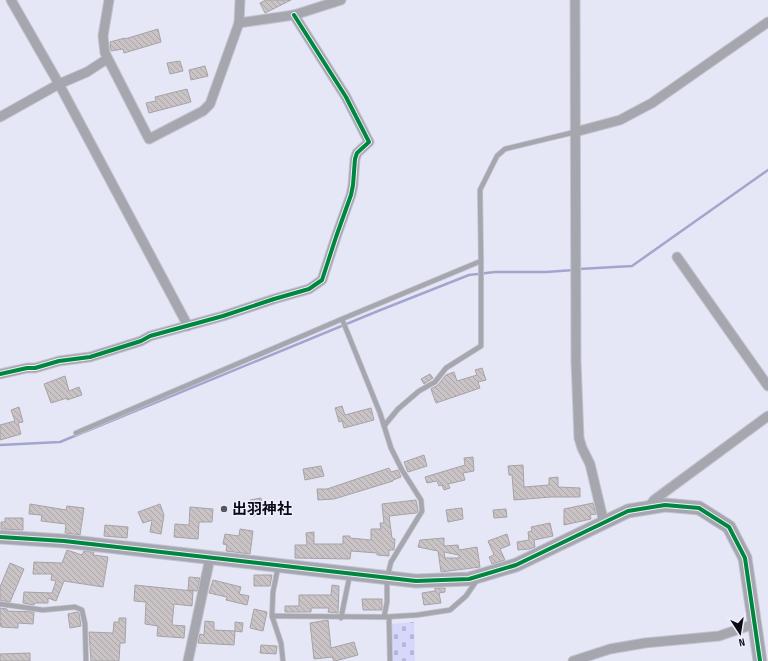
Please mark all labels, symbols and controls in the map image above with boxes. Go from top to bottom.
place label: 出羽神社 [232,500,292,519]
marker: 出羽神社 [219,504,229,514]
north arrow [720,613,760,653]
text: N [738,635,746,649]

